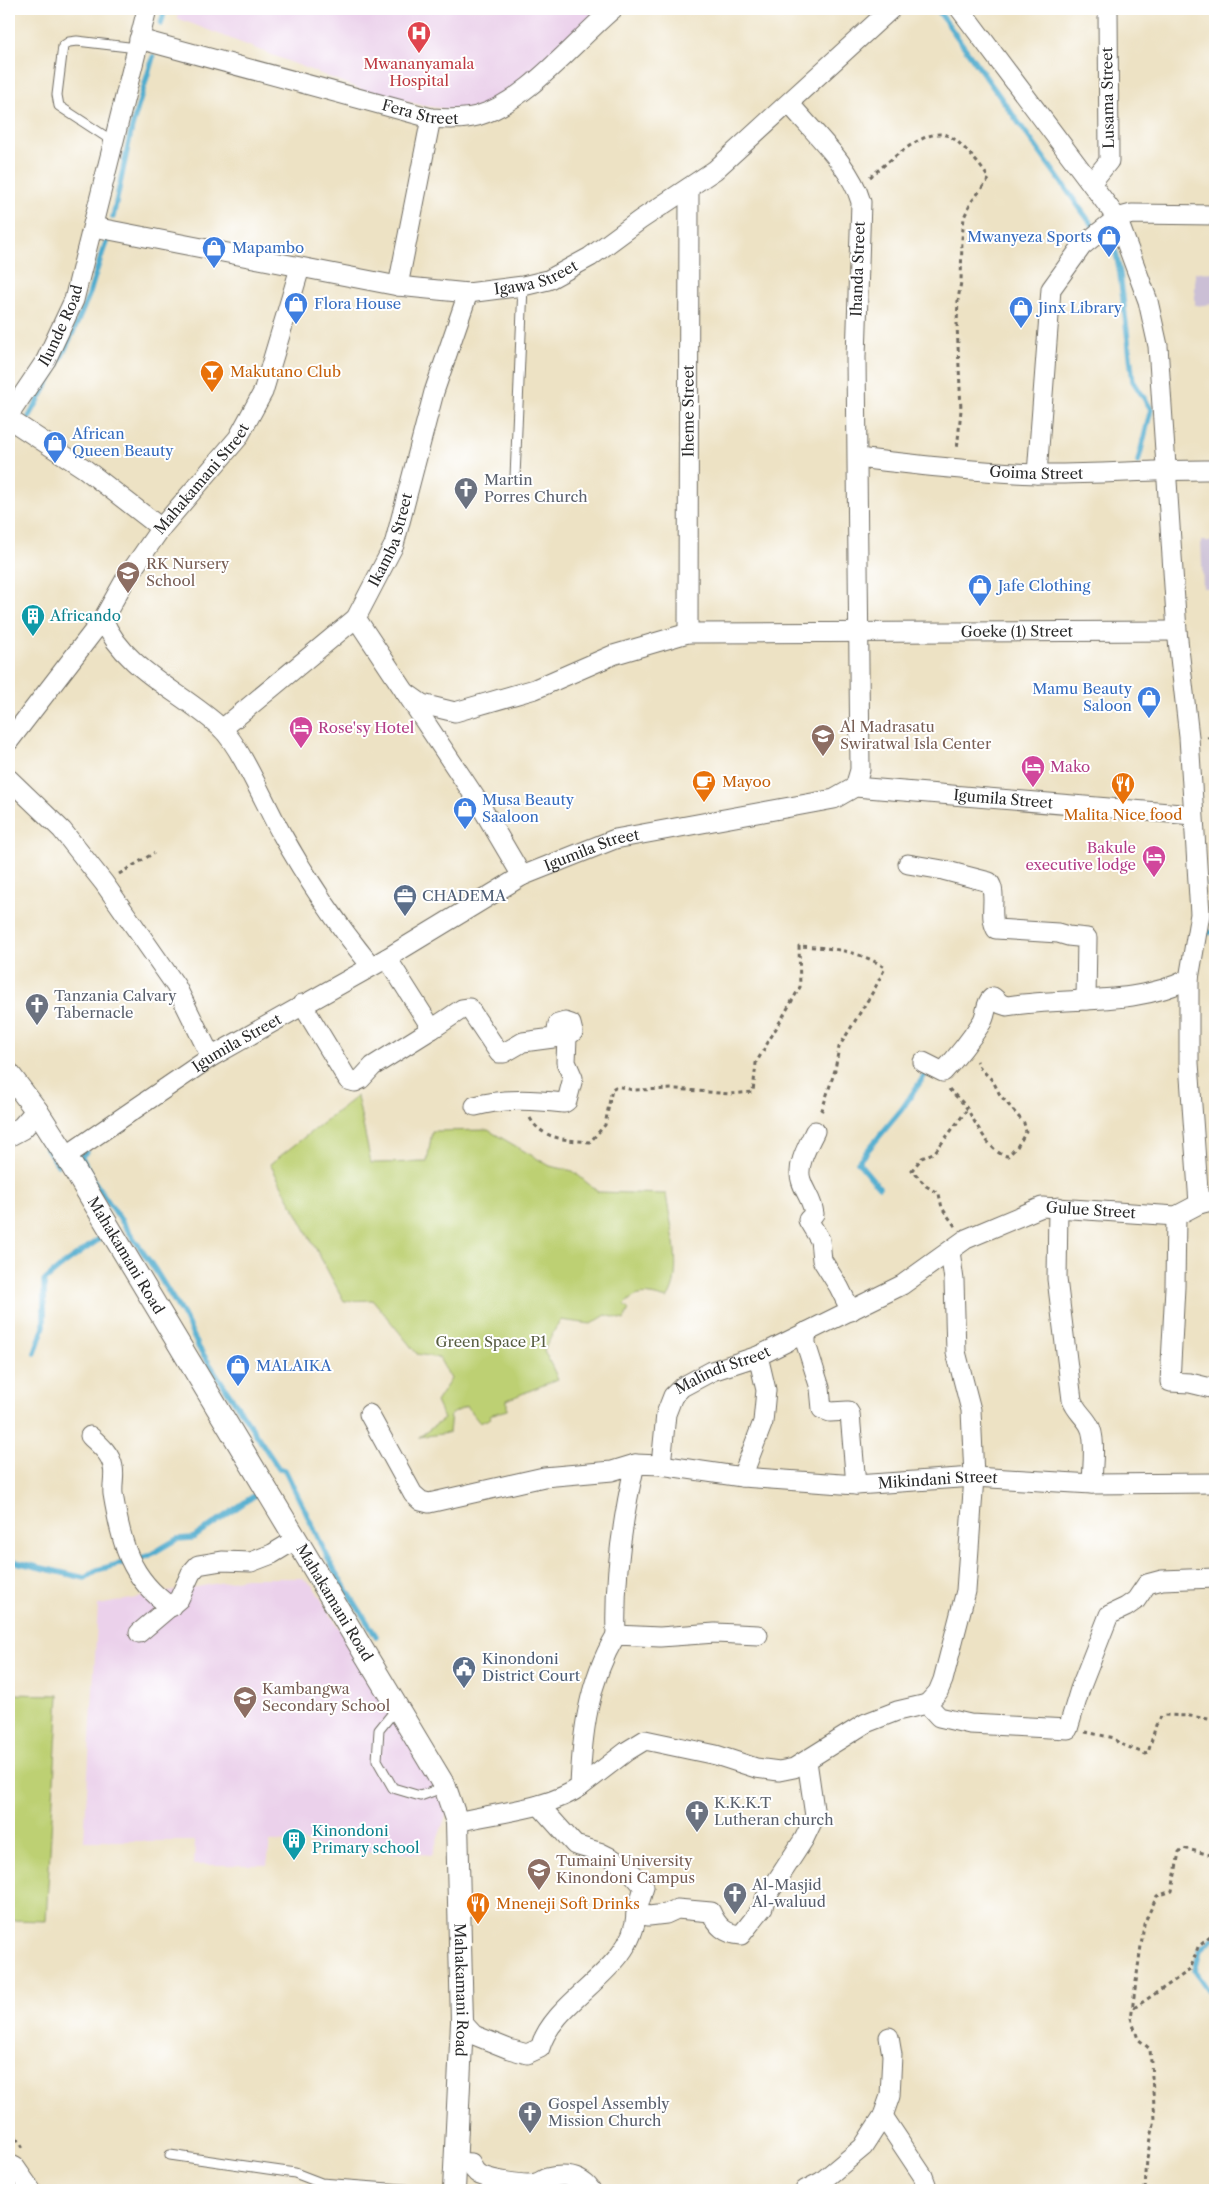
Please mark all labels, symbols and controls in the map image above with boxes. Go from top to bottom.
hospital icon: Mwananyamala Hospital [406,20,432,54]
street label: Lusama Street [1097,46,1118,149]
place label: Mwananyamala Hospital [363,54,475,90]
street label: Fera Street [380,95,459,128]
street label: Ihanda Street [846,220,869,317]
shop icon: Mwanyeza Sports [1096,224,1122,258]
place label: Mwanyeza Sports [967,227,1092,246]
shop icon: Mapambo [201,235,227,269]
place label: Mapambo [232,238,304,257]
street label: Igawa Street [493,255,581,299]
street label: Ilunde Road [34,283,86,370]
shop icon: Flora House [283,291,309,325]
place label: Flora House [314,294,401,313]
shop icon: Jinx Library [1008,295,1034,329]
place label: Jinx Library [1036,298,1123,317]
bar icon: Makutano Club [199,359,225,393]
place label: Makutano Club [230,362,341,381]
street label: Iheme Street [678,364,698,457]
street label: Mahakamani Street [150,419,253,538]
place label: African Queen Beauty [71,424,174,460]
shop icon: African Queen Beauty [42,430,68,464]
street label: Goima Street [989,461,1084,483]
place label: Martin Porres Church [484,470,588,506]
church icon: Martin Porres Church [453,476,479,510]
street label: Ikamba Street [364,490,416,590]
place label: RK Nursery School [146,554,230,590]
school or university icon: RK Nursery School [115,560,141,594]
shop icon: Jafe Clothing [967,573,993,607]
place label: Jafe Clothing [996,576,1090,595]
building icon: Africando [20,603,46,637]
place label: Africando [49,606,121,625]
street label: Goeke (1) Street [961,621,1074,641]
place label: Mamu Beauty Saloon [1032,679,1133,715]
shop icon: Mamu Beauty Saloon [1136,685,1162,719]
hotel icon: Rose'sy Hotel [288,715,314,749]
place label: Al Madrasatu Swiratwal Isla Center [839,717,992,753]
place label: Rose'sy Hotel [318,718,415,737]
school or university icon: Al Madrasatu Swiratwal Isla Center [810,723,836,757]
hotel icon: Mako [1020,754,1046,788]
place label: Mako [1050,757,1090,776]
cafe icon: Mayoo [691,769,717,803]
restaurant icon: Malita Nice food [1110,771,1136,805]
place label: Mayoo [722,772,771,791]
street label: Igumila Street [953,785,1054,812]
place label: Musa Beauty Saaloon [482,790,575,826]
shop icon: Musa Beauty Saaloon [452,796,478,830]
place label: Malita Nice food [1064,805,1182,824]
street label: Igumila Street [541,825,641,875]
place label: Bakule executive lodge [1025,838,1136,874]
hotel icon: Bakule executive lodge [1141,844,1167,878]
office icon: CHADEMA [392,883,418,917]
place label: CHADEMA [422,886,507,905]
place label: Tanzania Calvary Tabernacle [54,986,177,1022]
church icon: Tanzania Calvary Tabernacle [24,992,50,1026]
street label: Igumila Street [188,1009,285,1076]
street label: Mahakamani Road [84,1193,169,1317]
street label: Gulue Street [1045,1197,1137,1222]
park label: Green Space P1 [436,1332,547,1351]
street label: Malindi Street [671,1341,774,1398]
shop icon: MALAIKA [225,1353,251,1387]
place label: MALAIKA [256,1356,333,1375]
street label: Mikindani Street [877,1467,999,1493]
street label: Mahakamani Road [292,1540,377,1665]
place label: Kinondoni District Court [482,1649,581,1685]
public building icon: Kinondoni District Court [451,1655,477,1689]
place label: Kambangwa Secondary School [262,1679,391,1715]
school or university icon: Kambangwa Secondary School [232,1685,258,1719]
place label: K.K.K.T Lutheran church [714,1793,834,1829]
church icon: K.K.K.T Lutheran church [684,1799,710,1833]
place label: Kinondoni Primary school [312,1821,420,1857]
building icon: Kinondoni Primary school [281,1827,307,1861]
place label: Tumaini University Kinondoni Campus [556,1851,695,1887]
school or university icon: Tumaini University Kinondoni Campus [526,1857,552,1891]
place label: Al-Masjid Al-waluud [751,1875,826,1911]
church icon: Al-Masjid Al-waluud [722,1881,748,1915]
restaurant icon: Mneneji Soft Drinks [465,1891,491,1925]
place label: Mneneji Soft Drinks [496,1894,640,1913]
street label: Mahakamani Road [451,1923,472,2057]
place label: Gospel Assembly Mission Church [548,2094,670,2130]
church icon: Gospel Assembly Mission Church [517,2100,543,2134]

